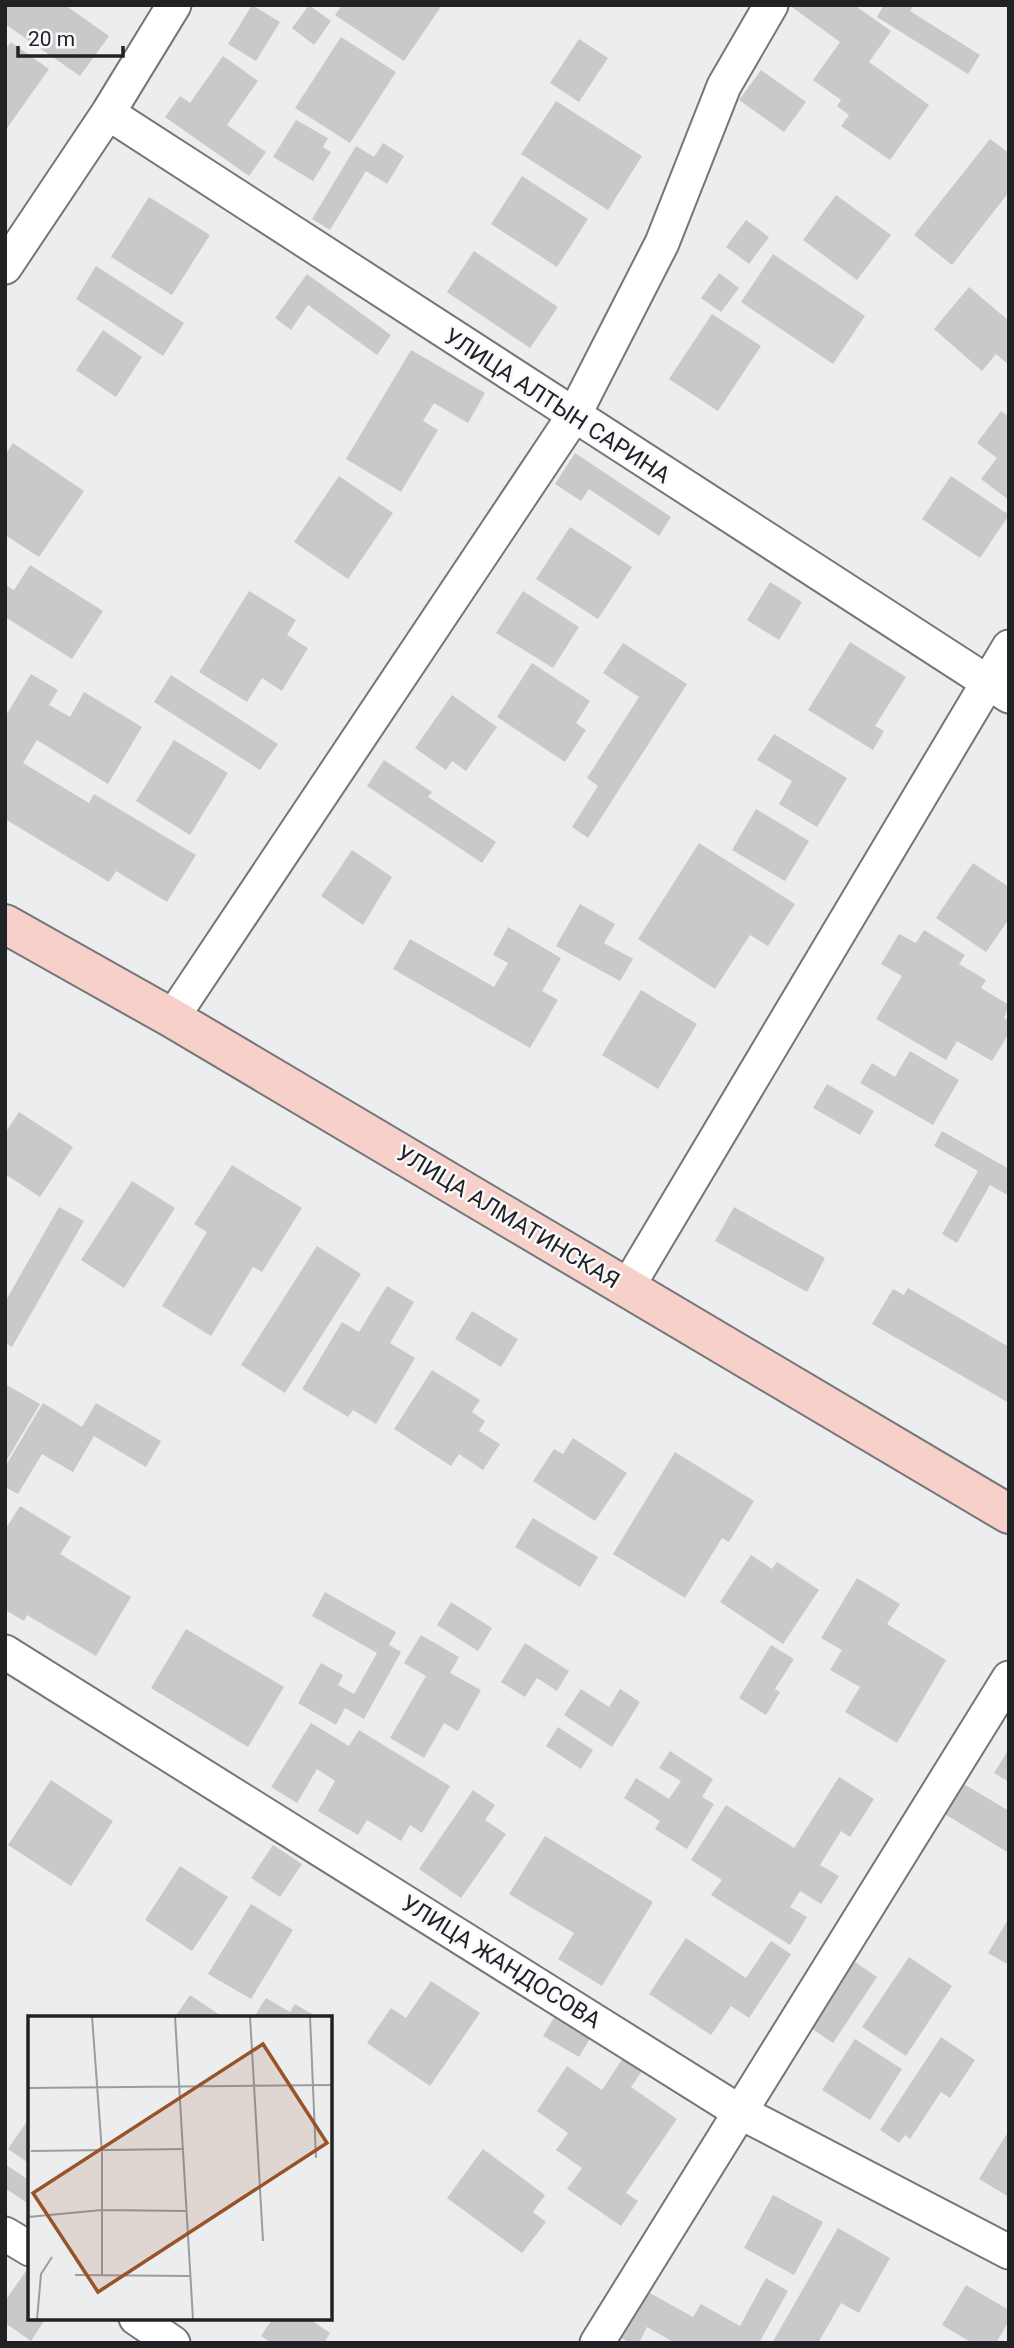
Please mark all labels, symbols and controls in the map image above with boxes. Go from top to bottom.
scale bar [18,14,122,58]
text: 20 m [28,27,75,51]
street label: УЛИЦА АЛТЫН САРИНА [439,323,675,489]
street label: УЛИЦА АЛМАТИНСКАЯ [392,1140,624,1294]
street label: УЛИЦА ЖАНДОСОВА [396,1890,606,2034]
inset map [28,2016,332,2320]

